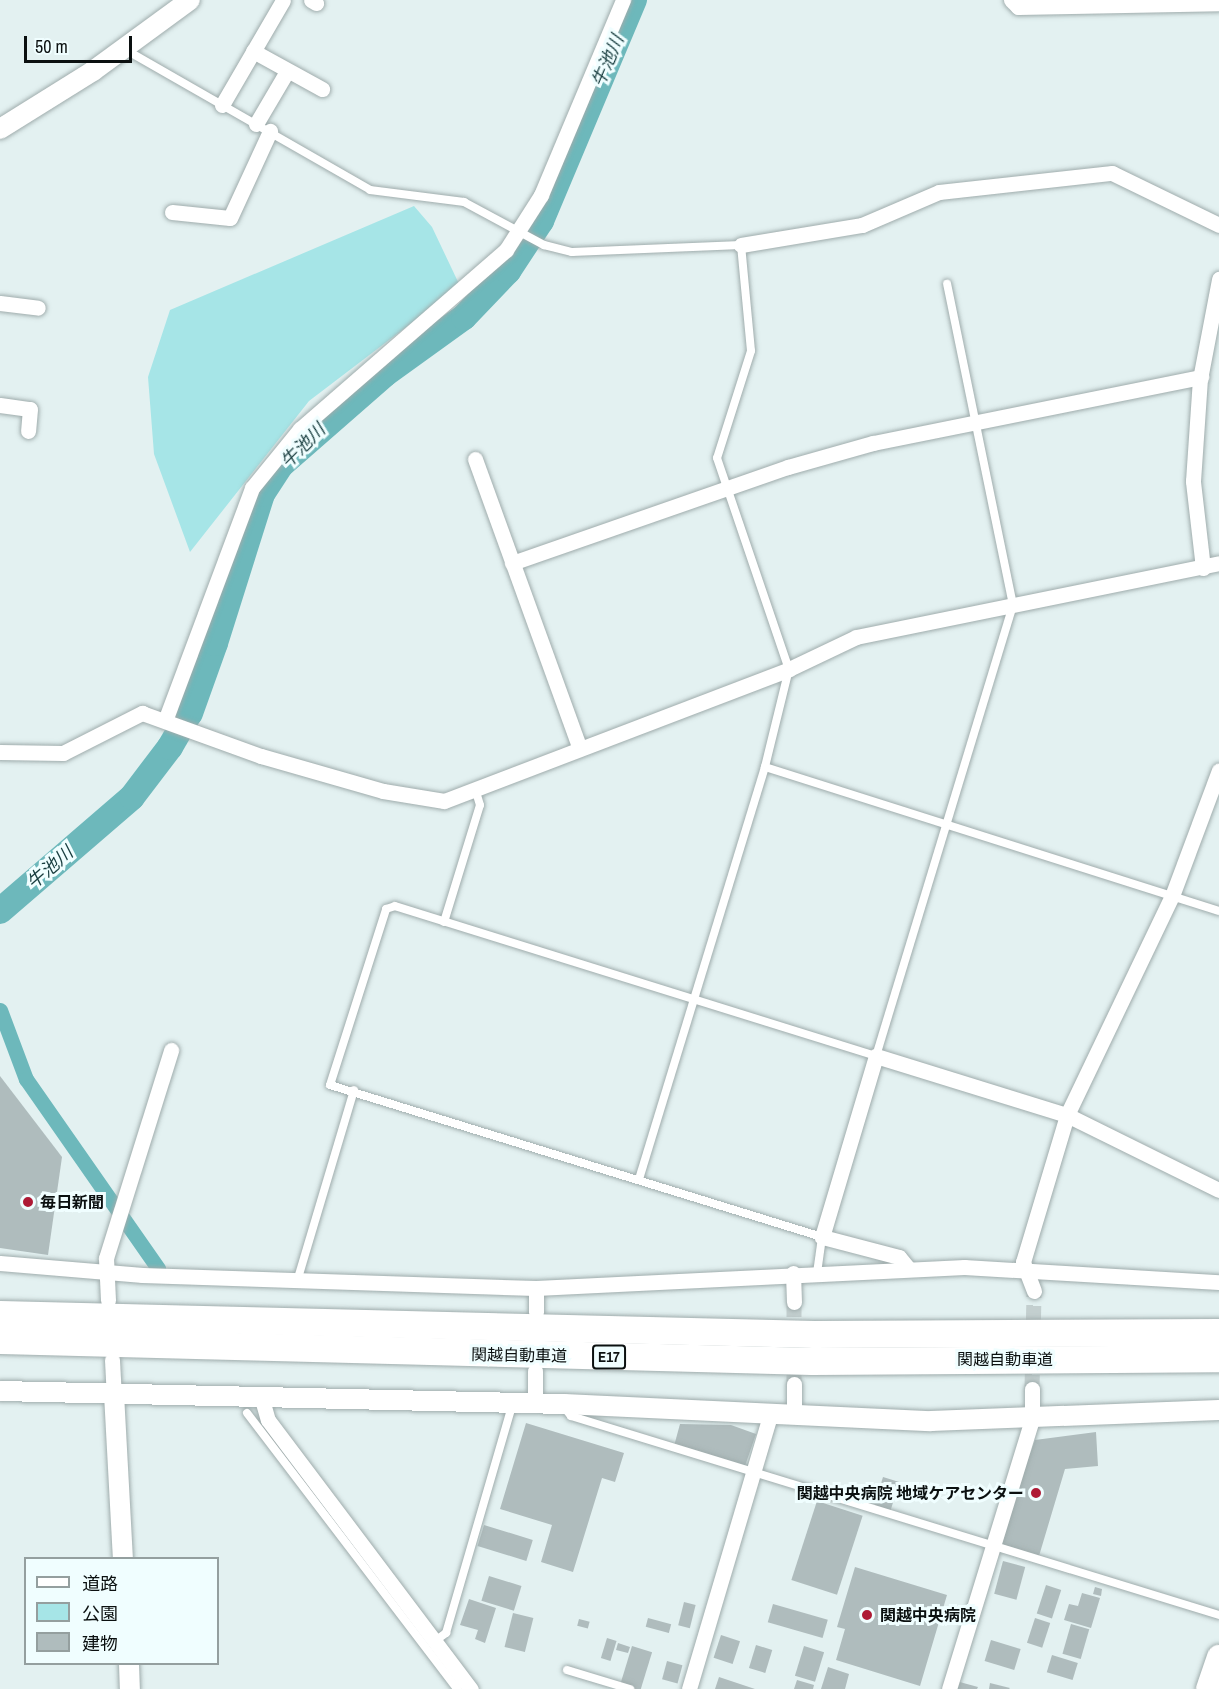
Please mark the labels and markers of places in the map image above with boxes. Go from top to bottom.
place label: 毎日新聞 [40,1192,104,1212]
marker: 毎日新聞 [21,1195,35,1209]
place label: 関越中央病院 地域ケアセンター [796,1483,1024,1503]
marker: 関越中央病院 地域ケアセンター [1029,1486,1043,1500]
place label: 関越中央病院 [880,1605,976,1625]
marker: 関越中央病院 [858,1606,876,1624]

